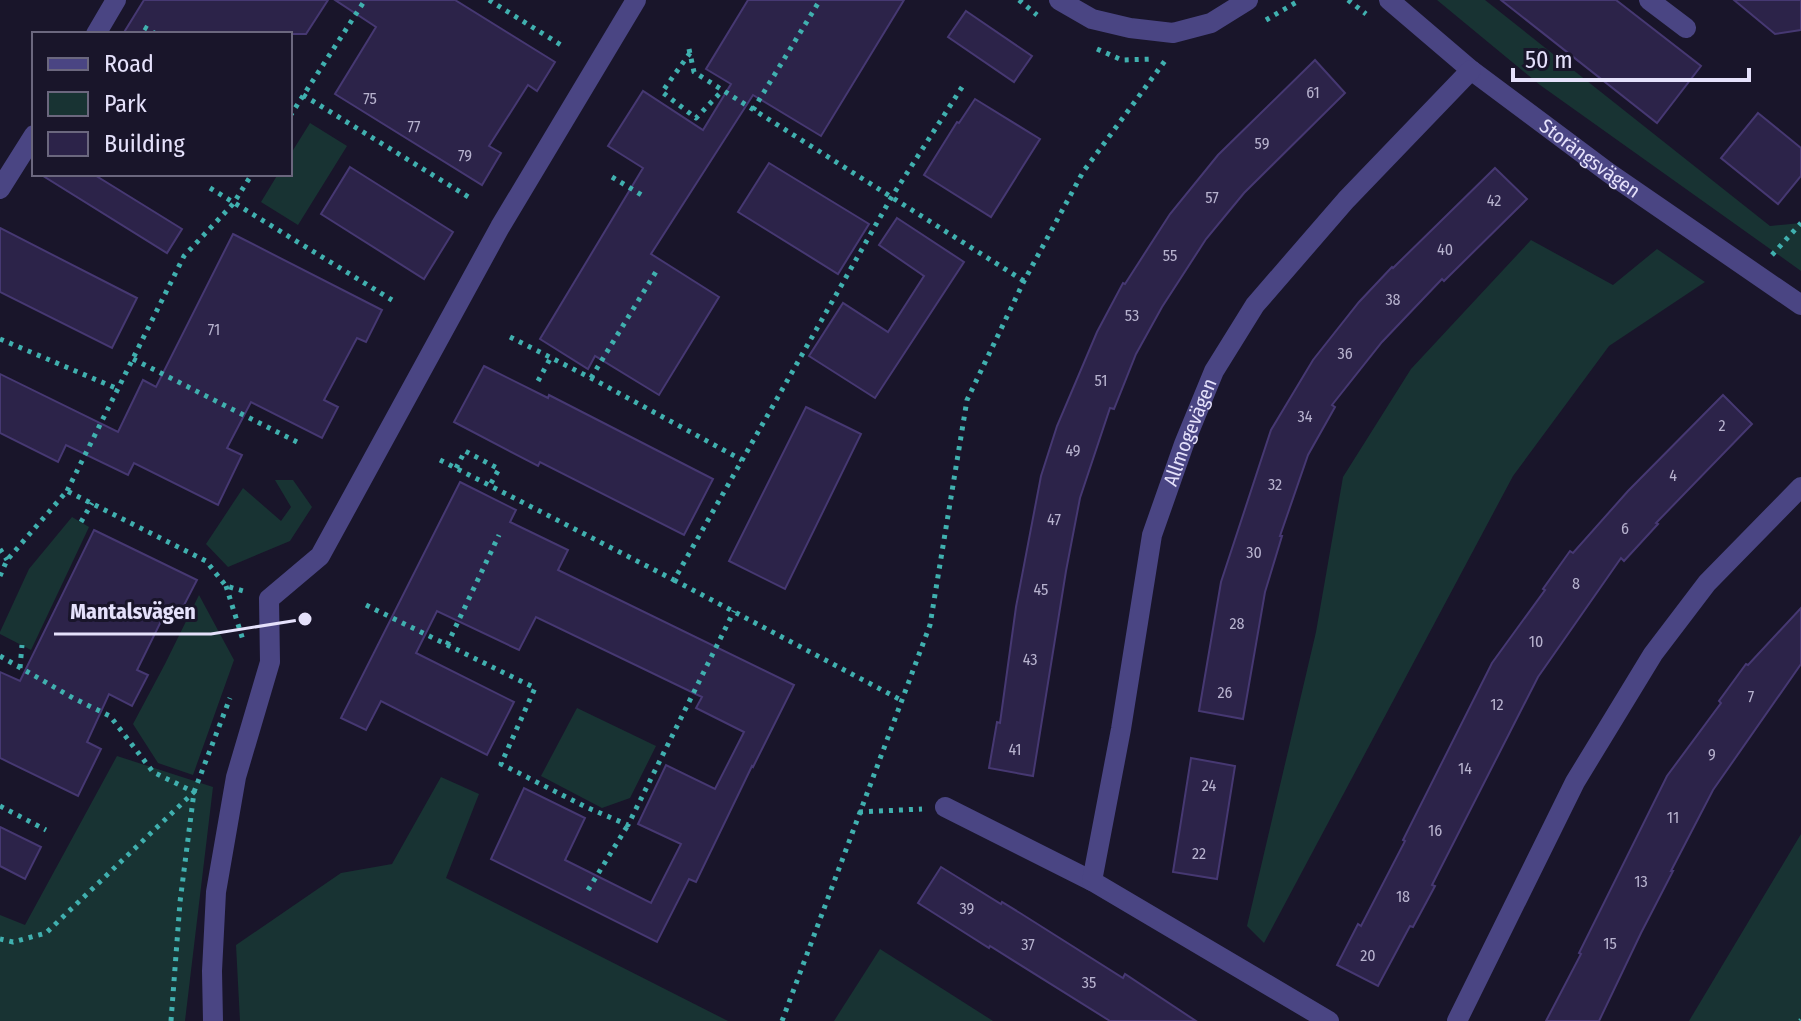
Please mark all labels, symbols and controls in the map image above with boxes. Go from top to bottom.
legend [32,32,292,176]
scale bar [1513,32,1749,82]
text: 50 m [1525,46,1573,74]
text: Road [104,50,154,78]
house number: 61 [1306,83,1320,102]
house number: 75 [363,89,377,108]
text: Park [104,90,147,118]
street label: Storängsvägen [1535,114,1645,203]
house number: 77 [407,117,421,136]
text: Building [104,130,186,158]
house number: 59 [1255,134,1270,153]
house number: 79 [458,146,472,165]
house number: 57 [1205,188,1219,207]
house number: 42 [1487,191,1501,210]
house number: 40 [1437,240,1453,259]
house number: 55 [1163,246,1177,265]
house number: 38 [1385,290,1401,309]
house number: 53 [1125,306,1139,325]
house number: 71 [208,320,220,339]
house number: 36 [1337,344,1353,363]
house number: 51 [1095,371,1107,390]
street label: Allmogevägen [1158,375,1222,489]
house number: 34 [1298,407,1313,426]
house number: 2 [1718,416,1726,435]
house number: 49 [1065,441,1081,460]
house number: 4 [1669,466,1677,485]
house number: 32 [1268,475,1282,494]
house number: 47 [1047,510,1061,529]
house number: 6 [1621,519,1629,538]
house number: 30 [1246,543,1262,562]
house number: 8 [1572,574,1580,593]
house number: 45 [1034,580,1048,599]
callout: Mantalsvägen [54,588,211,634]
text: Mantalsvägen [70,598,196,625]
house number: 28 [1229,614,1245,633]
house number: 10 [1529,632,1543,651]
house number: 43 [1023,650,1037,669]
house number: 26 [1218,683,1233,702]
house number: 7 [1748,687,1755,706]
house number: 12 [1490,695,1504,714]
house number: 41 [1008,740,1022,759]
house number: 9 [1708,745,1716,764]
house number: 14 [1458,759,1472,778]
house number: 24 [1202,776,1216,795]
house number: 11 [1667,808,1679,827]
house number: 16 [1428,821,1442,840]
house number: 22 [1192,844,1206,863]
house number: 13 [1634,872,1648,891]
house number: 18 [1396,887,1410,906]
house number: 39 [960,899,975,918]
house number: 15 [1603,934,1617,953]
house number: 37 [1021,935,1035,954]
house number: 20 [1360,946,1376,965]
house number: 35 [1082,973,1096,992]

